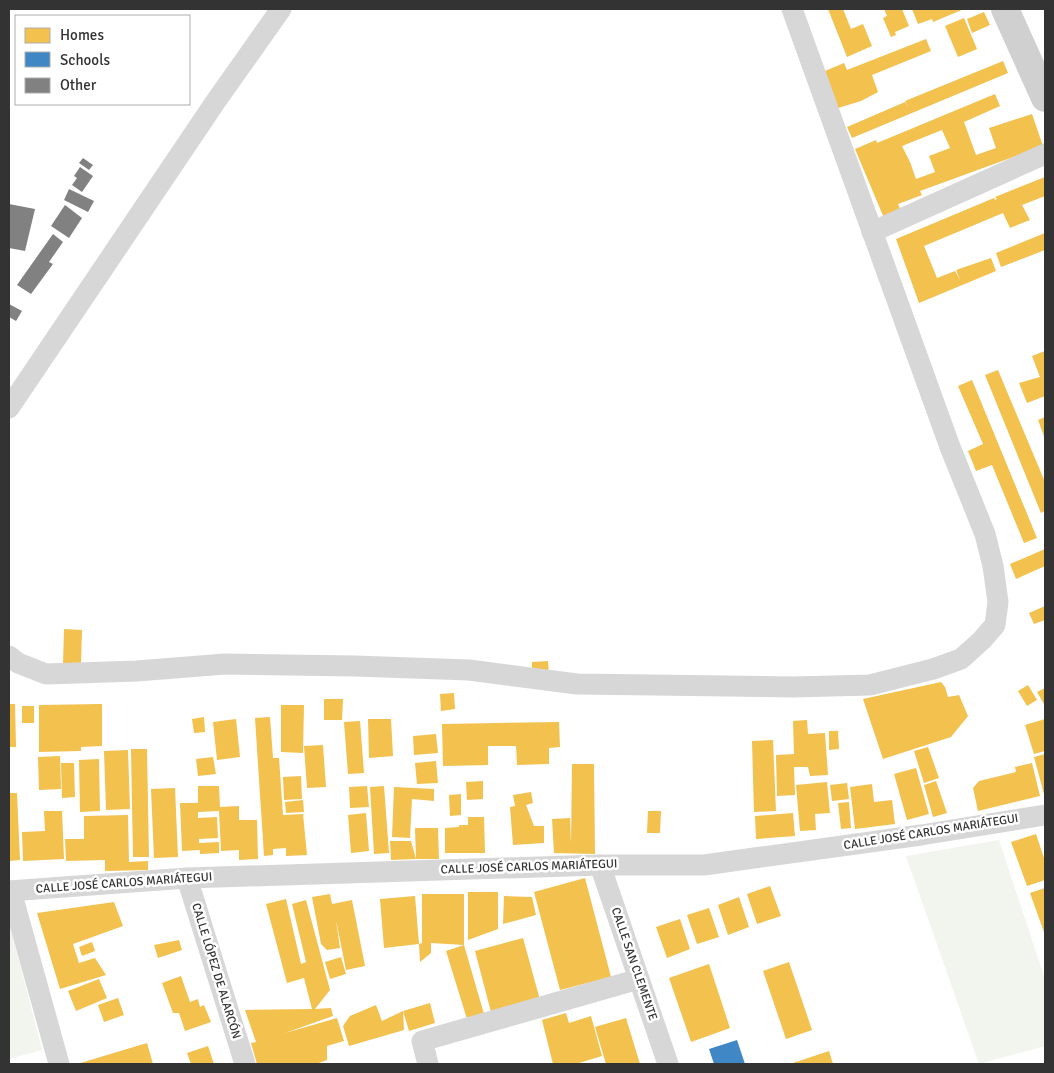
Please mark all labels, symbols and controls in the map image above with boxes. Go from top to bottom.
legend [15,15,190,105]
text: Homes [60,26,104,44]
text: Schools [60,51,111,69]
text: Other [60,76,97,94]
street label: CALLE JOSÉ CARLOS MARIÁTEGUI [843,811,1019,853]
street label: CALLE JOSÉ CARLOS MARIÁTEGUI [440,856,618,878]
street label: CALLE JOSÉ CARLOS MARIÁTEGUI [35,869,213,897]
street label: CALLE LÓPEZ DE ALARCÓN [188,901,244,1041]
street label: CALLE SAN CLEMENTE [608,905,660,1023]

